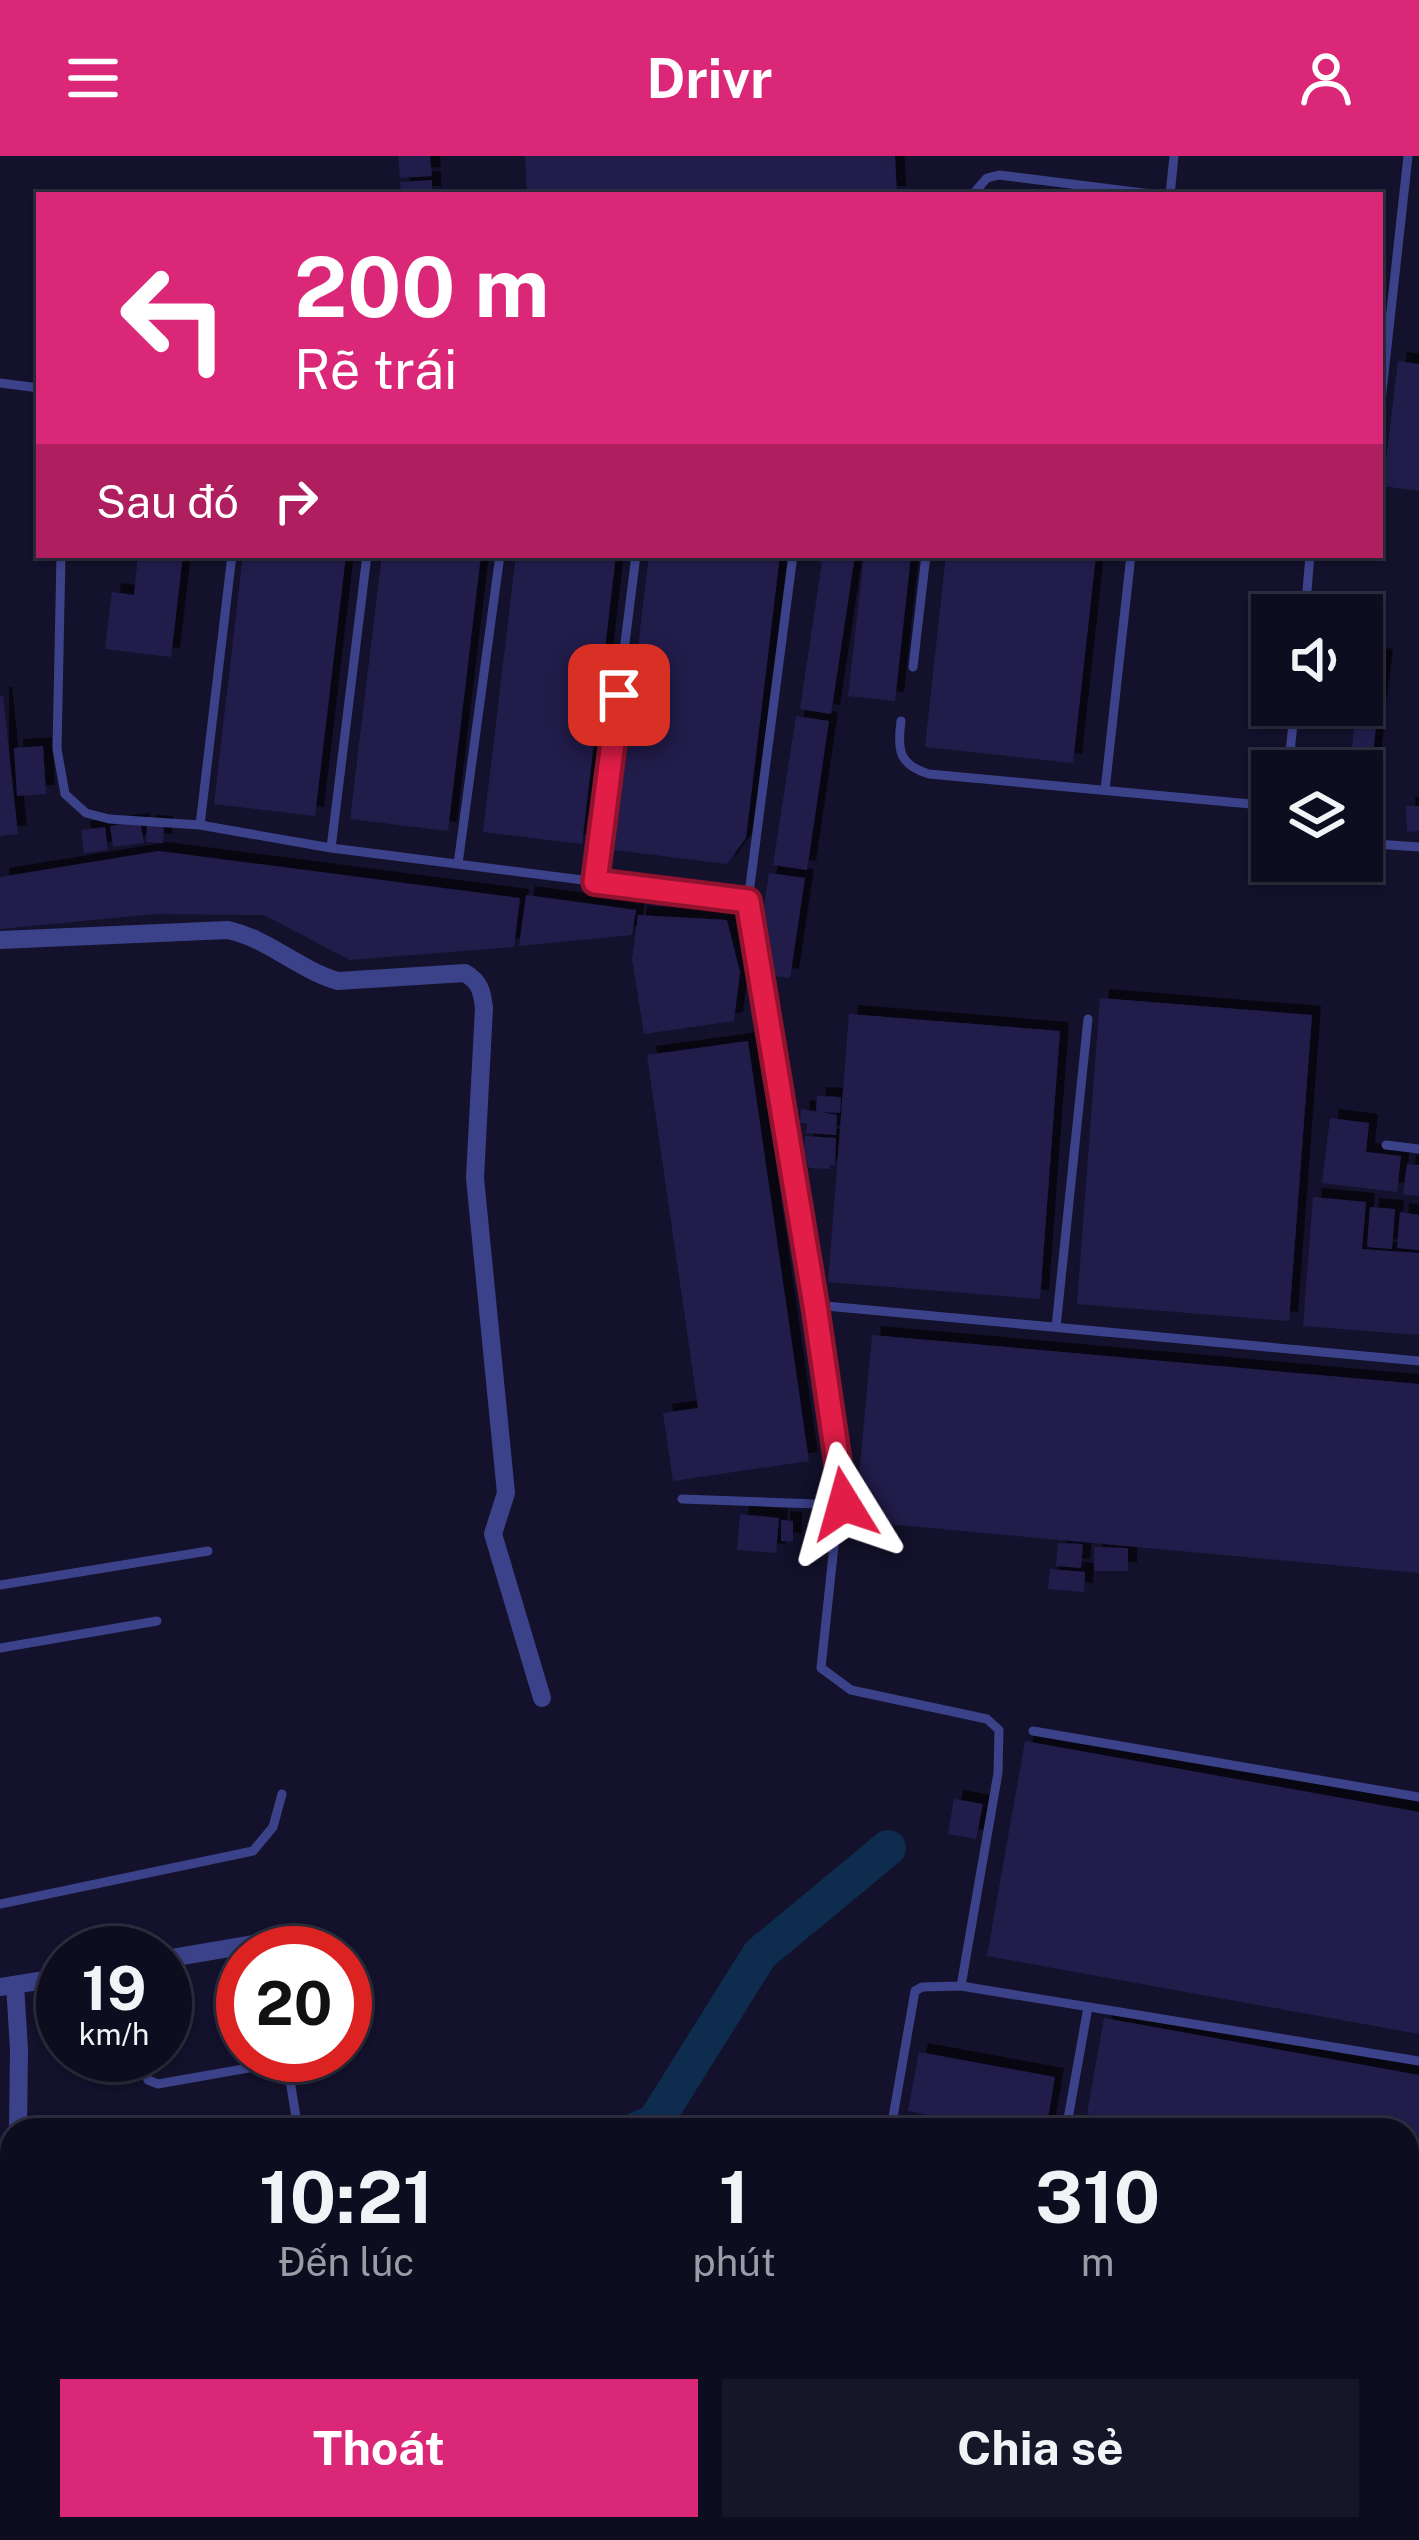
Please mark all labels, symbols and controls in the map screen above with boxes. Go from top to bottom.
icon: menu [60,45,126,111]
icon: person [1293,45,1359,111]
text: Drivr [647,47,772,110]
text: 200 m [294,237,550,336]
icon: left [96,240,252,396]
text: Rẽ trái [294,338,457,401]
icon: right [263,468,329,534]
text: Sau đó [96,475,239,528]
map controls [1251,594,1383,882]
button: sound [1251,594,1383,726]
pin [568,644,670,746]
icon: arrive [586,662,652,728]
button: layers [1251,750,1383,882]
position arrow [781,1441,907,1567]
speed limit sign: 20 [216,1926,372,2082]
text: 19 [81,1953,147,2024]
text: km/h [79,2016,149,2052]
text: 10:21 [259,2155,434,2239]
text: 1 [719,2155,750,2239]
text: 310 [1035,2155,1160,2239]
text: Đến lúc [278,2239,415,2285]
text: phút [692,2239,776,2285]
text: m [1081,2239,1114,2285]
button: Thoát [60,2379,698,2517]
button: Chia sẻ [722,2379,1359,2517]

